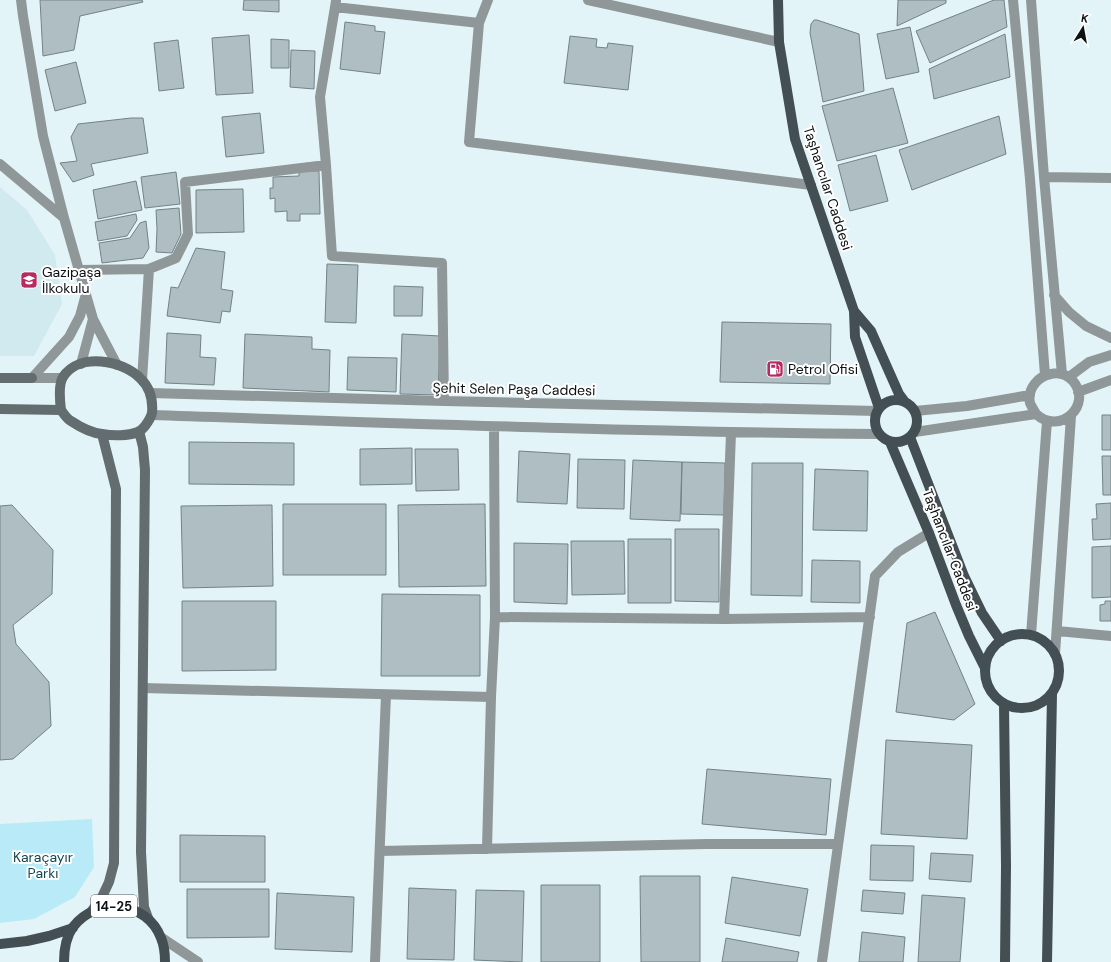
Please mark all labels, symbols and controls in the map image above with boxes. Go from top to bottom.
north arrow [1063,8,1103,48]
text: K [1080,11,1090,26]
street label: Taşhancılar Caddesi [799,124,857,252]
place label: Gazipaşa İlkokulu [42,263,101,297]
school or university icon: Gazipaşa İlkokulu [19,270,39,290]
fuel station icon: Petrol Ofisi [765,359,785,379]
place label: Petrol Ofisi [788,360,858,378]
street label: Şehit Selen Paşa Caddesi [432,379,596,399]
street label: Taşhancılar Caddesi [918,486,982,614]
park label: Karaçayır Parkı [13,848,73,882]
road number: 14-25 [91,895,137,917]

